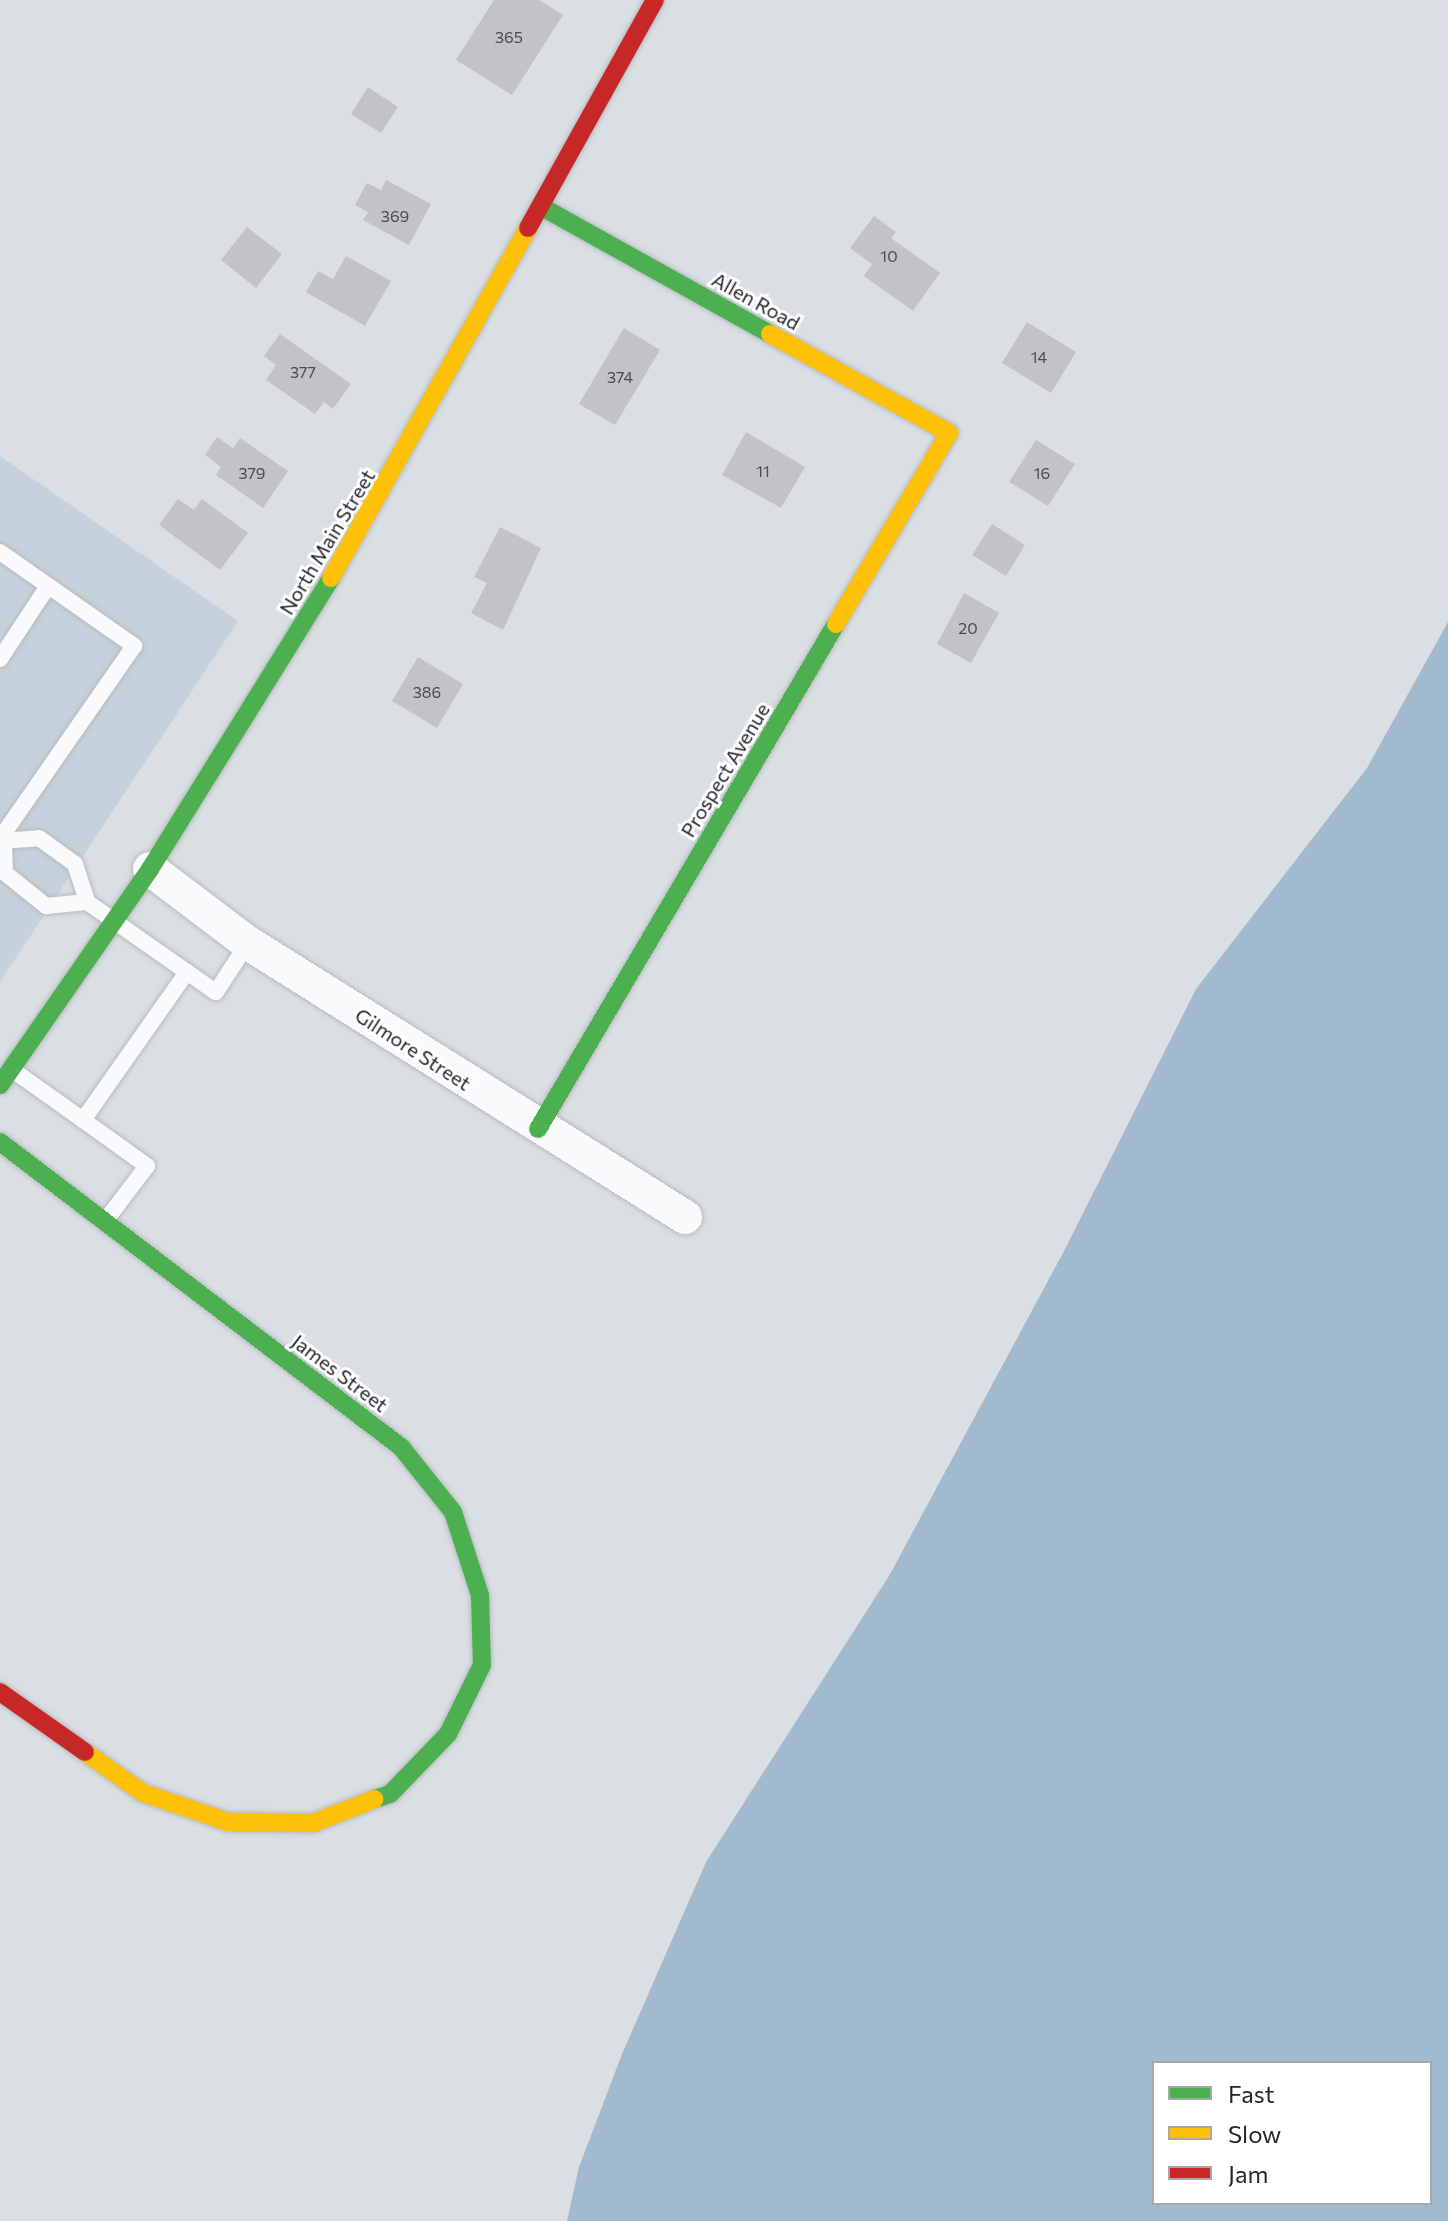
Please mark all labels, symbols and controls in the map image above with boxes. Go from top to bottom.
house number: 365 [495,27,523,47]
house number: 369 [381,206,409,226]
house number: 10 [880,246,898,266]
street label: Allen Road [708,267,804,335]
house number: 14 [1031,347,1047,367]
house number: 377 [290,362,316,382]
house number: 374 [607,367,633,387]
house number: 11 [756,461,770,481]
house number: 379 [238,463,266,483]
house number: 16 [1034,463,1050,483]
street label: North Main Street [274,465,380,619]
house number: 20 [958,618,978,638]
house number: 386 [413,682,441,702]
street label: Prospect Avenue [676,699,774,841]
street label: Gilmore Street [351,1003,475,1095]
street label: James Street [287,1329,393,1417]
legend [1152,2061,1432,2205]
text: Fast [1228,2079,1275,2108]
text: Slow [1228,2119,1281,2148]
text: Jam [1228,2159,1268,2188]

